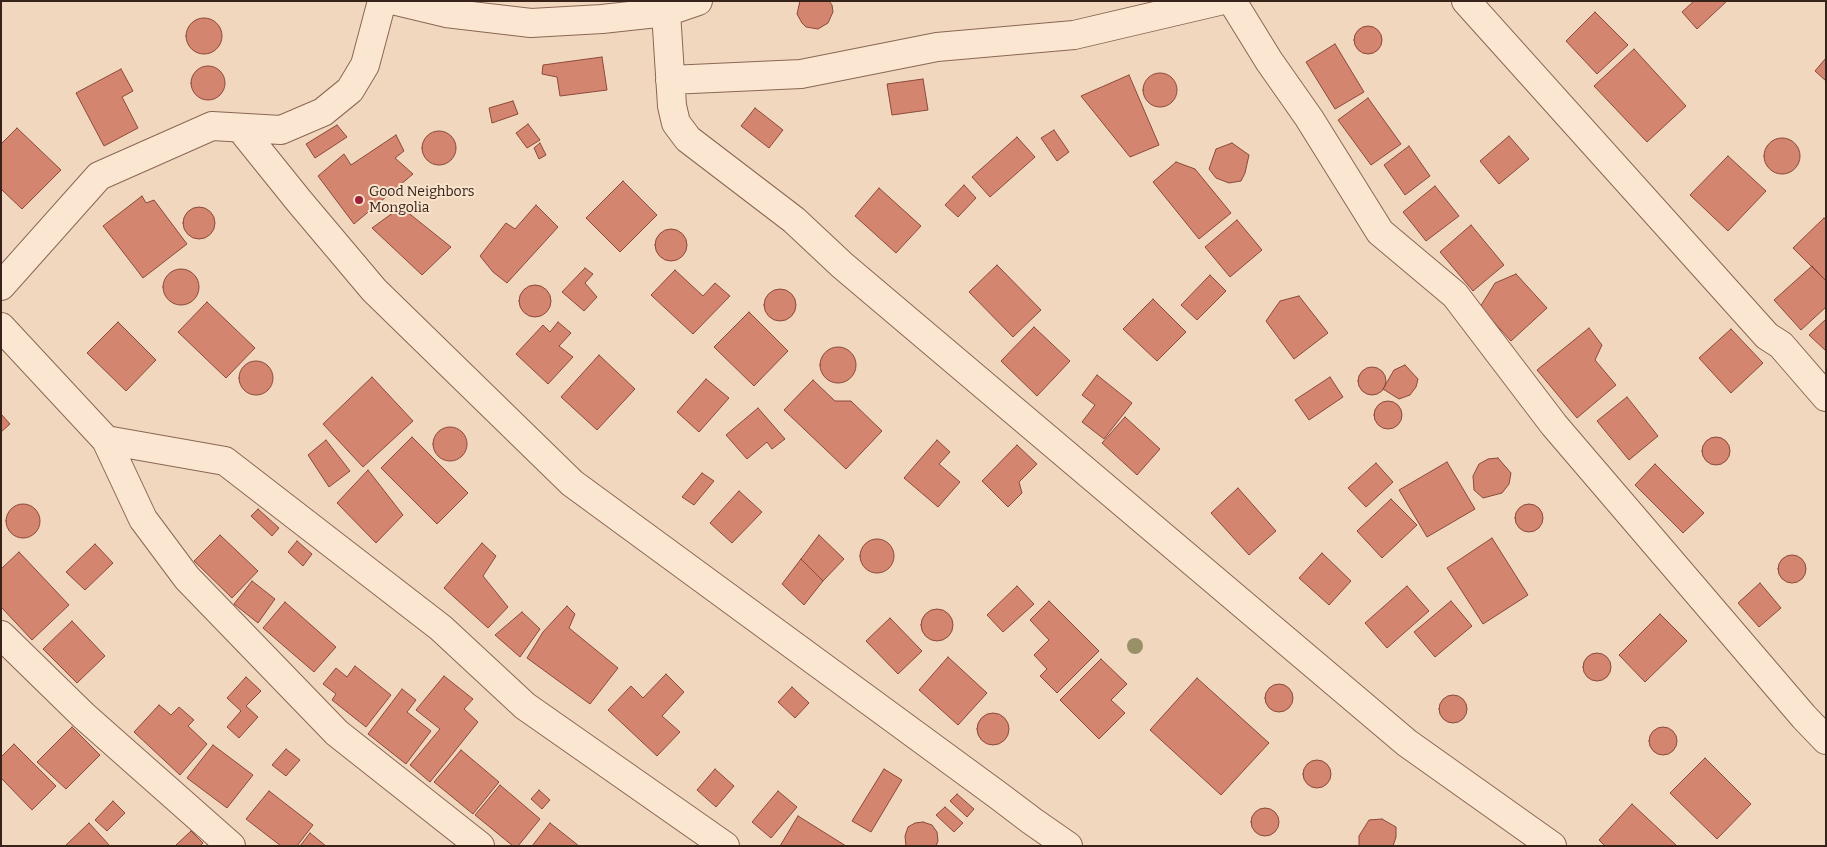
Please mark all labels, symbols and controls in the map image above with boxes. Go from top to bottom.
place label: Good Neighbors Mongolia [369,184,474,216]
marker: Good Neighbors Mongolia [353,194,365,206]

